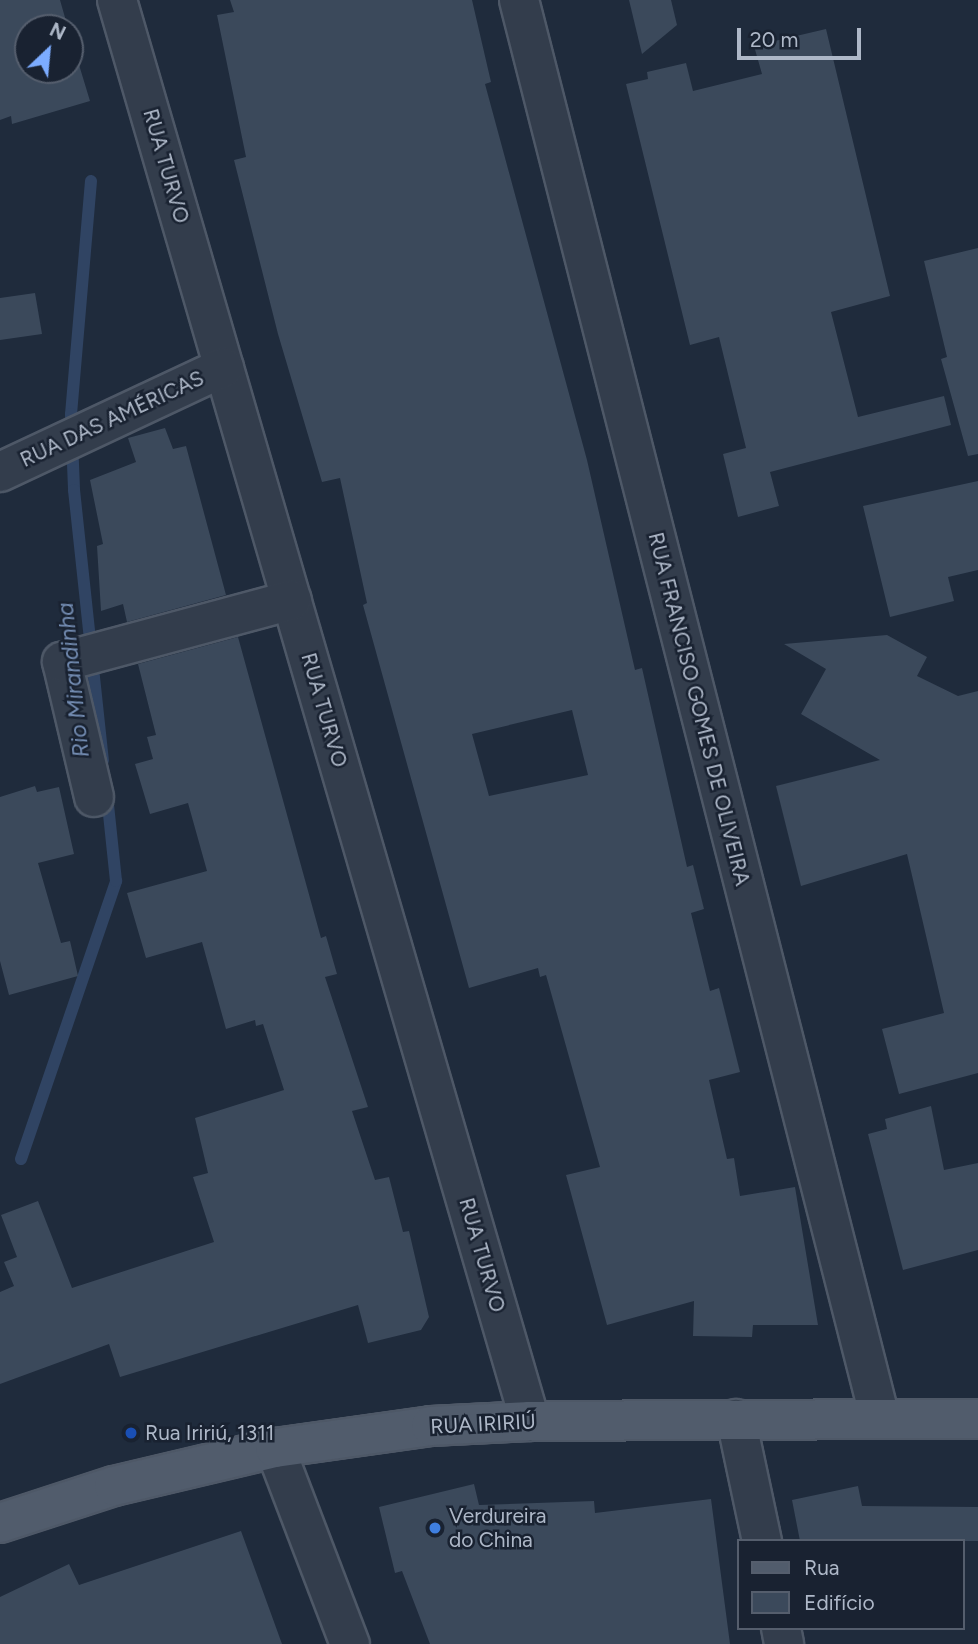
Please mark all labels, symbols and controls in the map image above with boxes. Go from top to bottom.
north arrow [14,14,84,84]
scale bar [740,14,864,58]
text: N [46,18,69,45]
text: 20 m [750,27,798,52]
street label: RUA TURVO [138,106,194,226]
street label: RUA DAS AMÉRICAS [16,365,208,473]
street label: RUA FRANCISO GOMES DE OLIVEIRA [643,530,755,888]
water label: Rio Mirandinha [51,601,95,759]
street label: RUA TURVO [296,650,352,770]
street label: RUA TURVO [454,1195,510,1315]
street label: RUA IRIRIÚ [430,1409,536,1439]
place label: Rua Iririú, 1311 [145,1420,274,1446]
marker: Rua Iririú, 1311 [123,1425,139,1441]
place label: Verdureira do China [449,1503,547,1553]
marker: Verdureira do China [427,1520,443,1536]
legend [736,1539,964,1630]
text: Rua [804,1555,840,1580]
text: Edifício [804,1590,875,1615]

